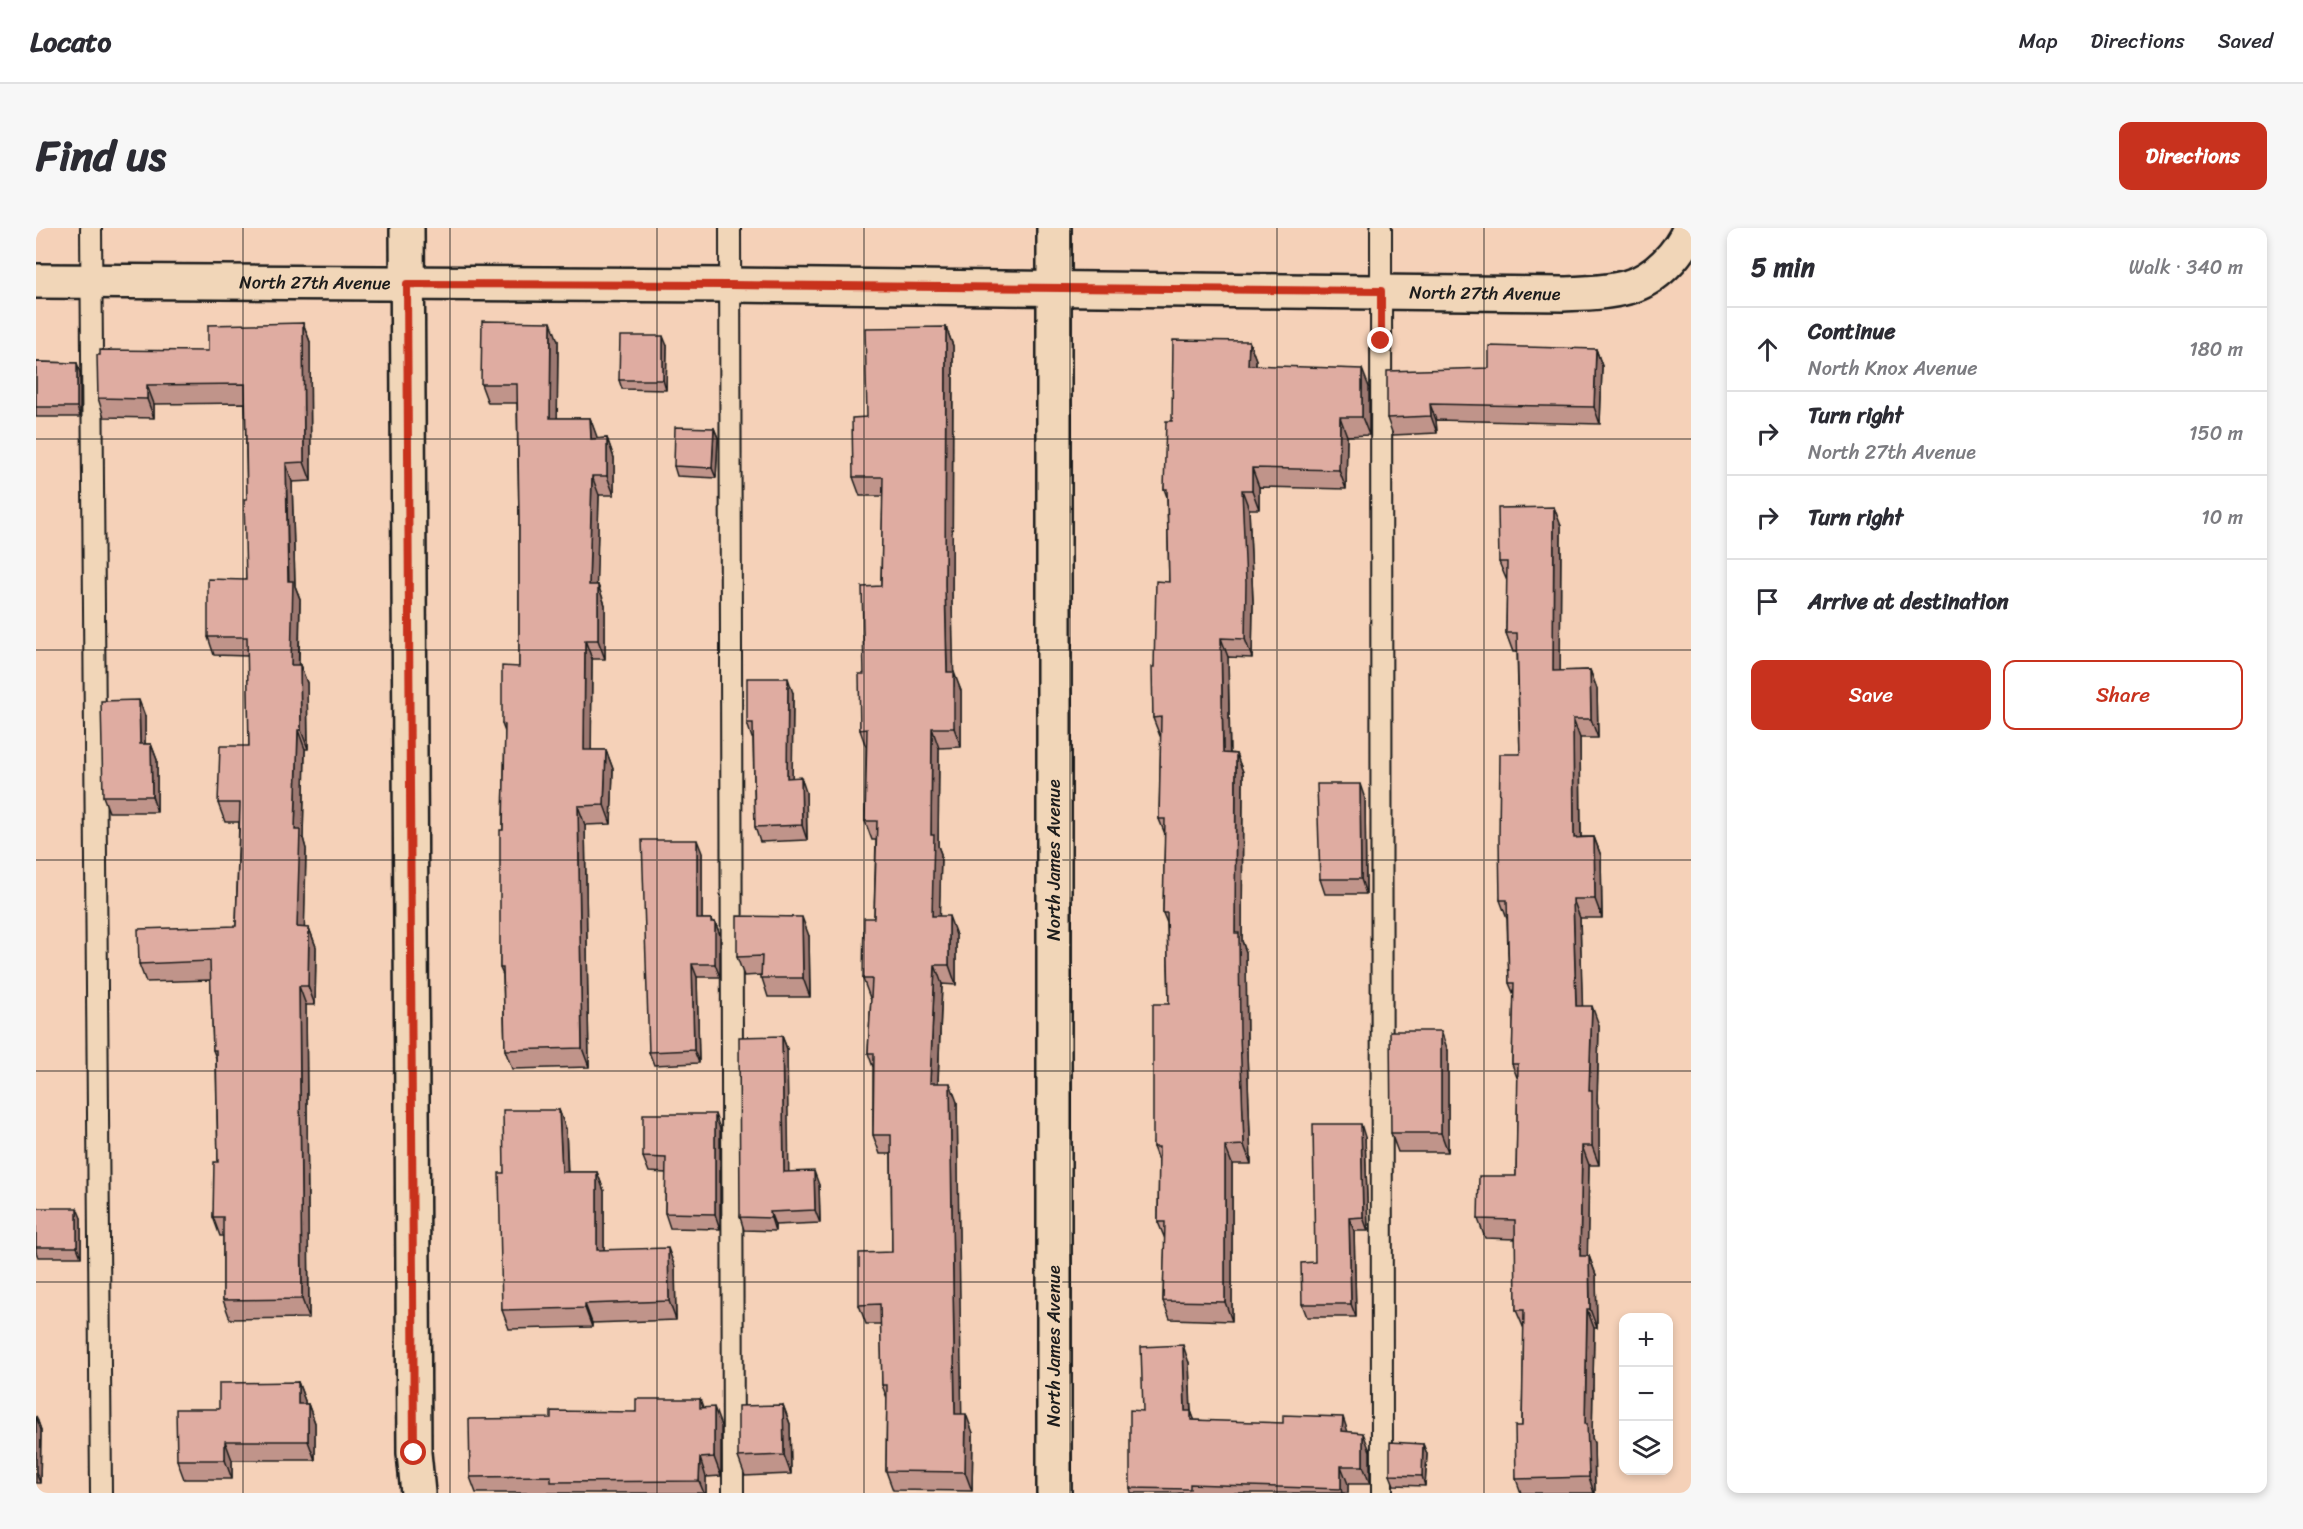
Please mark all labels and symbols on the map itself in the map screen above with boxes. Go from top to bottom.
street label: North 27th Avenue [239,266,391,299]
street label: North 27th Avenue [1409,276,1561,310]
route end [1367,327,1393,353]
street label: North James Avenue [1038,779,1070,941]
street label: North James Avenue [1038,1265,1070,1427]
route start [400,1439,426,1465]

